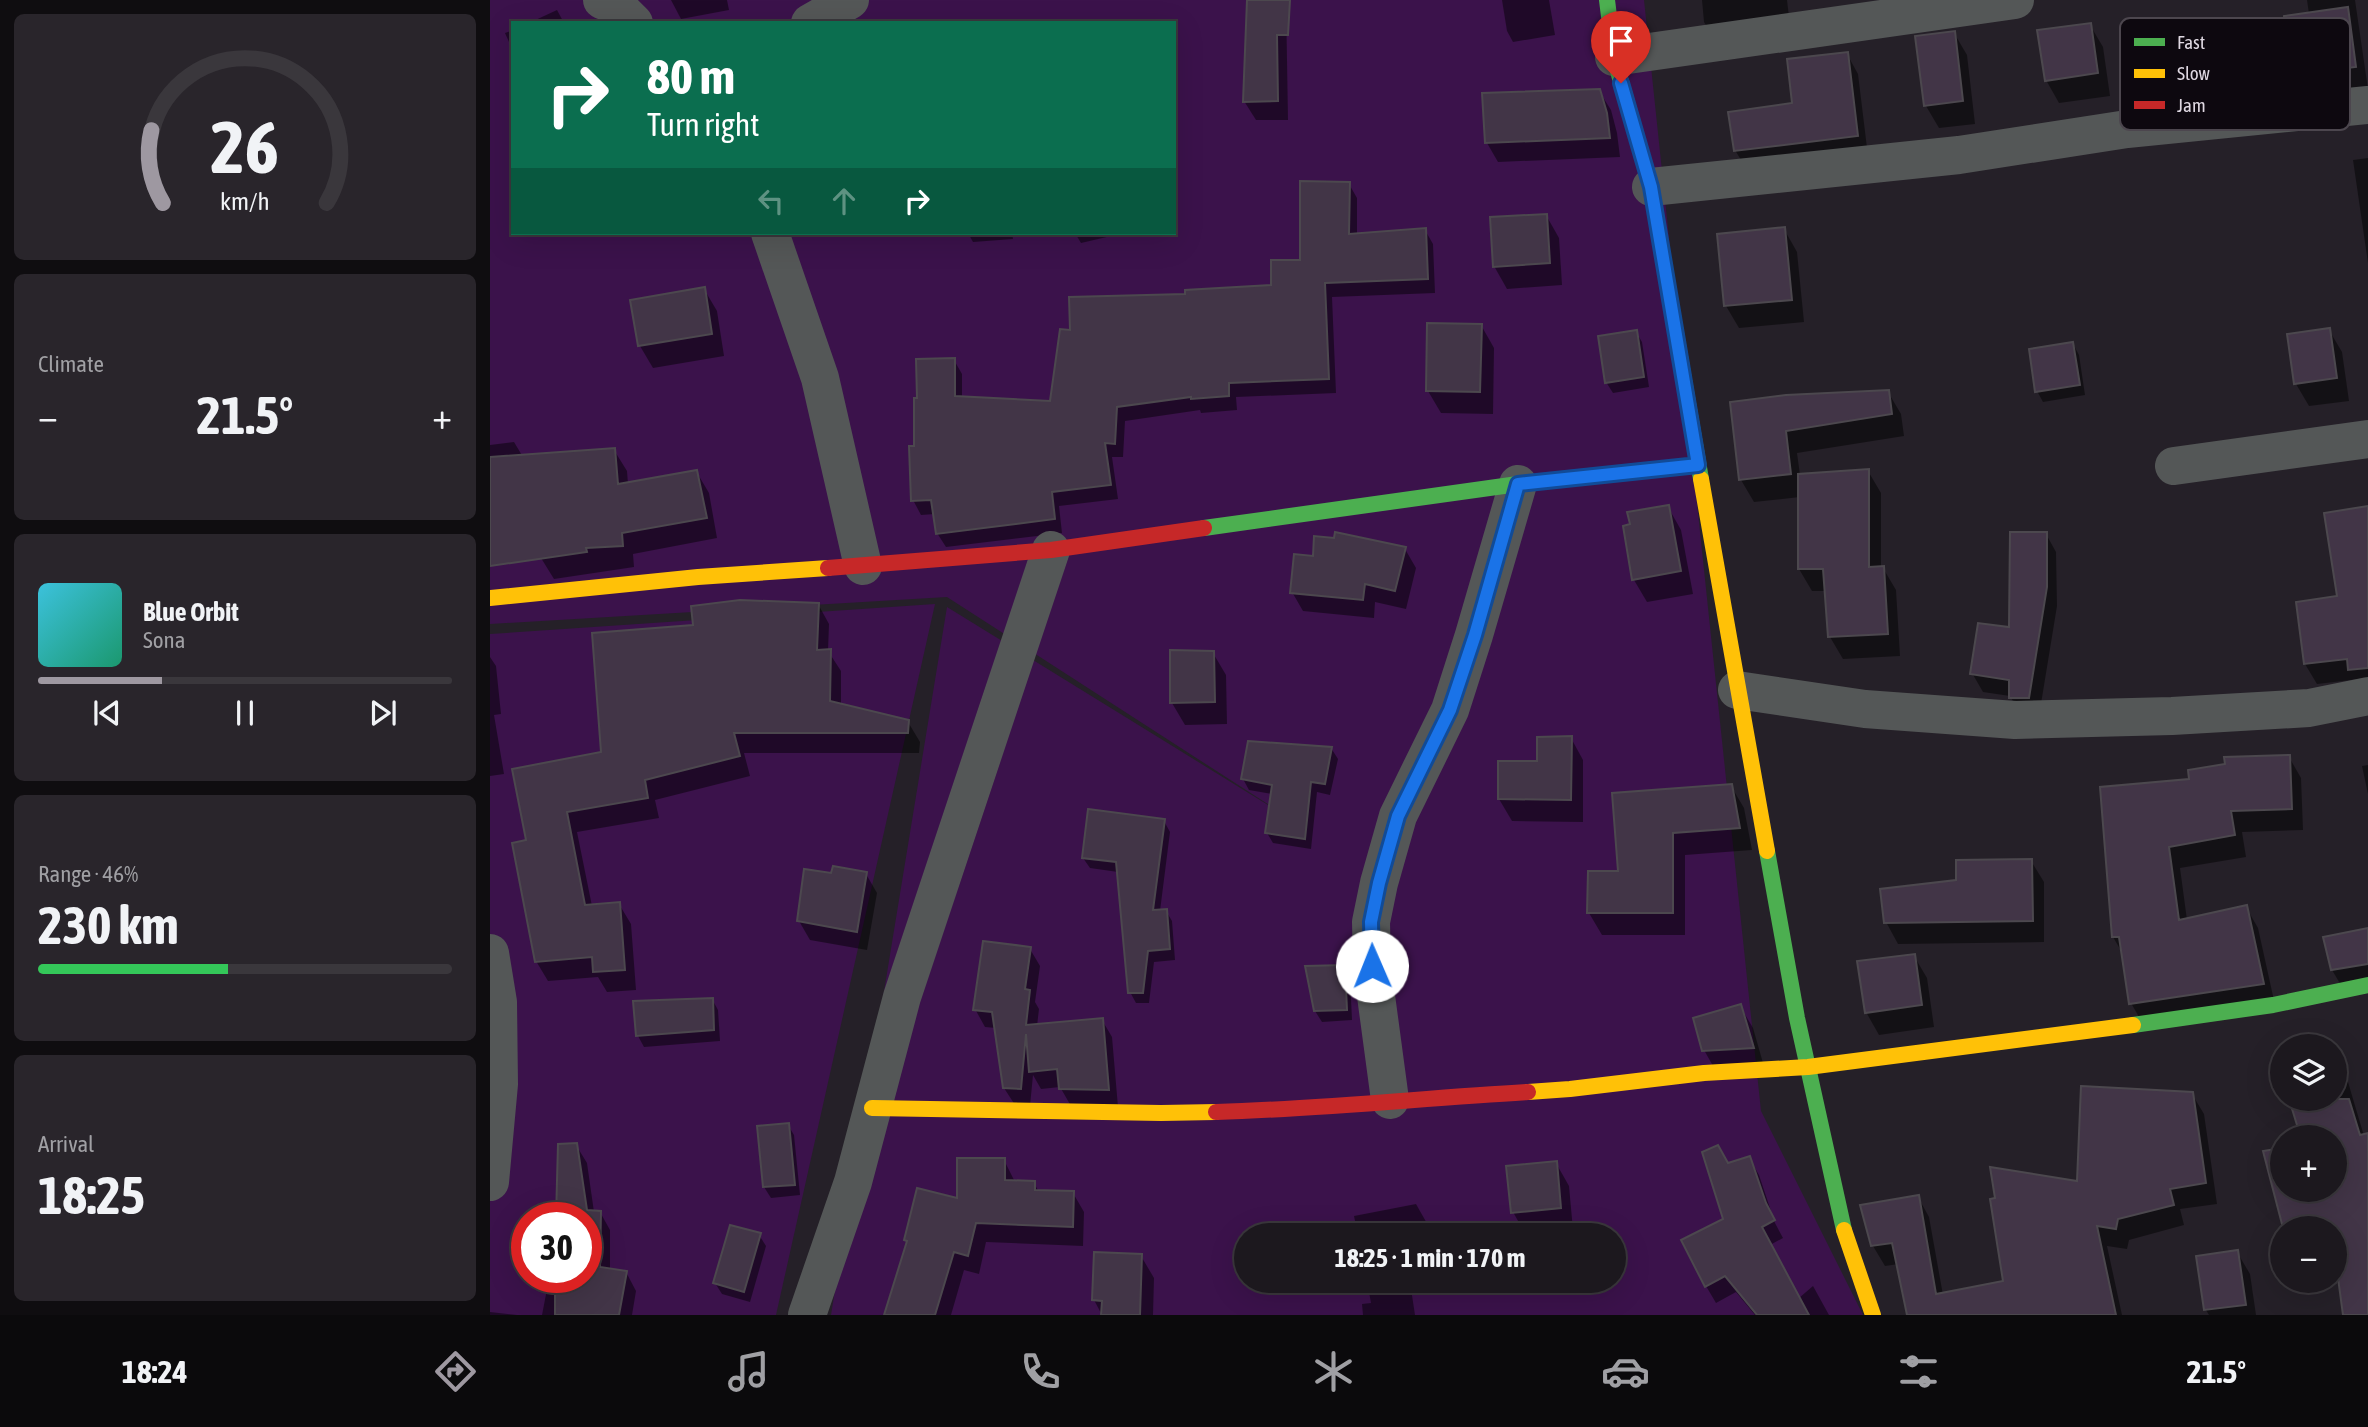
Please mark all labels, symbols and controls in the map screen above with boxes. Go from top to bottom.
pin [1591,11,1651,83]
legend [2120,18,2350,130]
icon: arrive [1602,22,1640,60]
text: Fast [2177,31,2205,53]
text: 80 m [647,48,735,104]
icon: right [532,49,623,140]
text: Slow [2177,62,2211,84]
text: Jam [2177,94,2206,116]
text: 26 [211,105,279,188]
text: Turn right [647,106,760,143]
icon: left [752,182,790,220]
icon: ahead [825,182,863,220]
icon: right [898,182,936,220]
text: km/h [220,187,270,215]
text: Climate [38,351,104,377]
text: 21.5° [197,385,293,445]
text: − [38,394,58,437]
text: + [432,394,452,437]
text: Blue Orbit [143,597,239,627]
text: Sona [143,627,185,653]
icon: previous [88,694,126,732]
icon: pause [226,694,264,732]
icon: next [364,694,402,732]
text: Range · 46% [38,861,138,887]
text: 230 km [38,895,179,955]
position arrow [1335,929,1409,1003]
map controls [2270,1034,2347,1293]
button: layers [2270,1034,2347,1111]
button: + [2270,1125,2347,1202]
text: Arrival [38,1131,94,1157]
text: 18:25 [38,1165,145,1225]
speed limit sign: 30 [511,1202,602,1293]
button: − [2270,1216,2347,1293]
text: 18:25 · 1 min · 170 m [1335,1243,1525,1273]
icon: directions [431,1347,480,1396]
icon: music [724,1347,773,1396]
icon: phone [1016,1347,1065,1396]
icon: climate [1309,1347,1358,1396]
icon: car [1601,1347,1650,1396]
icon: filters [1894,1347,1943,1396]
text: 18:24 [122,1353,188,1390]
text: 21.5° [2186,1353,2246,1390]

